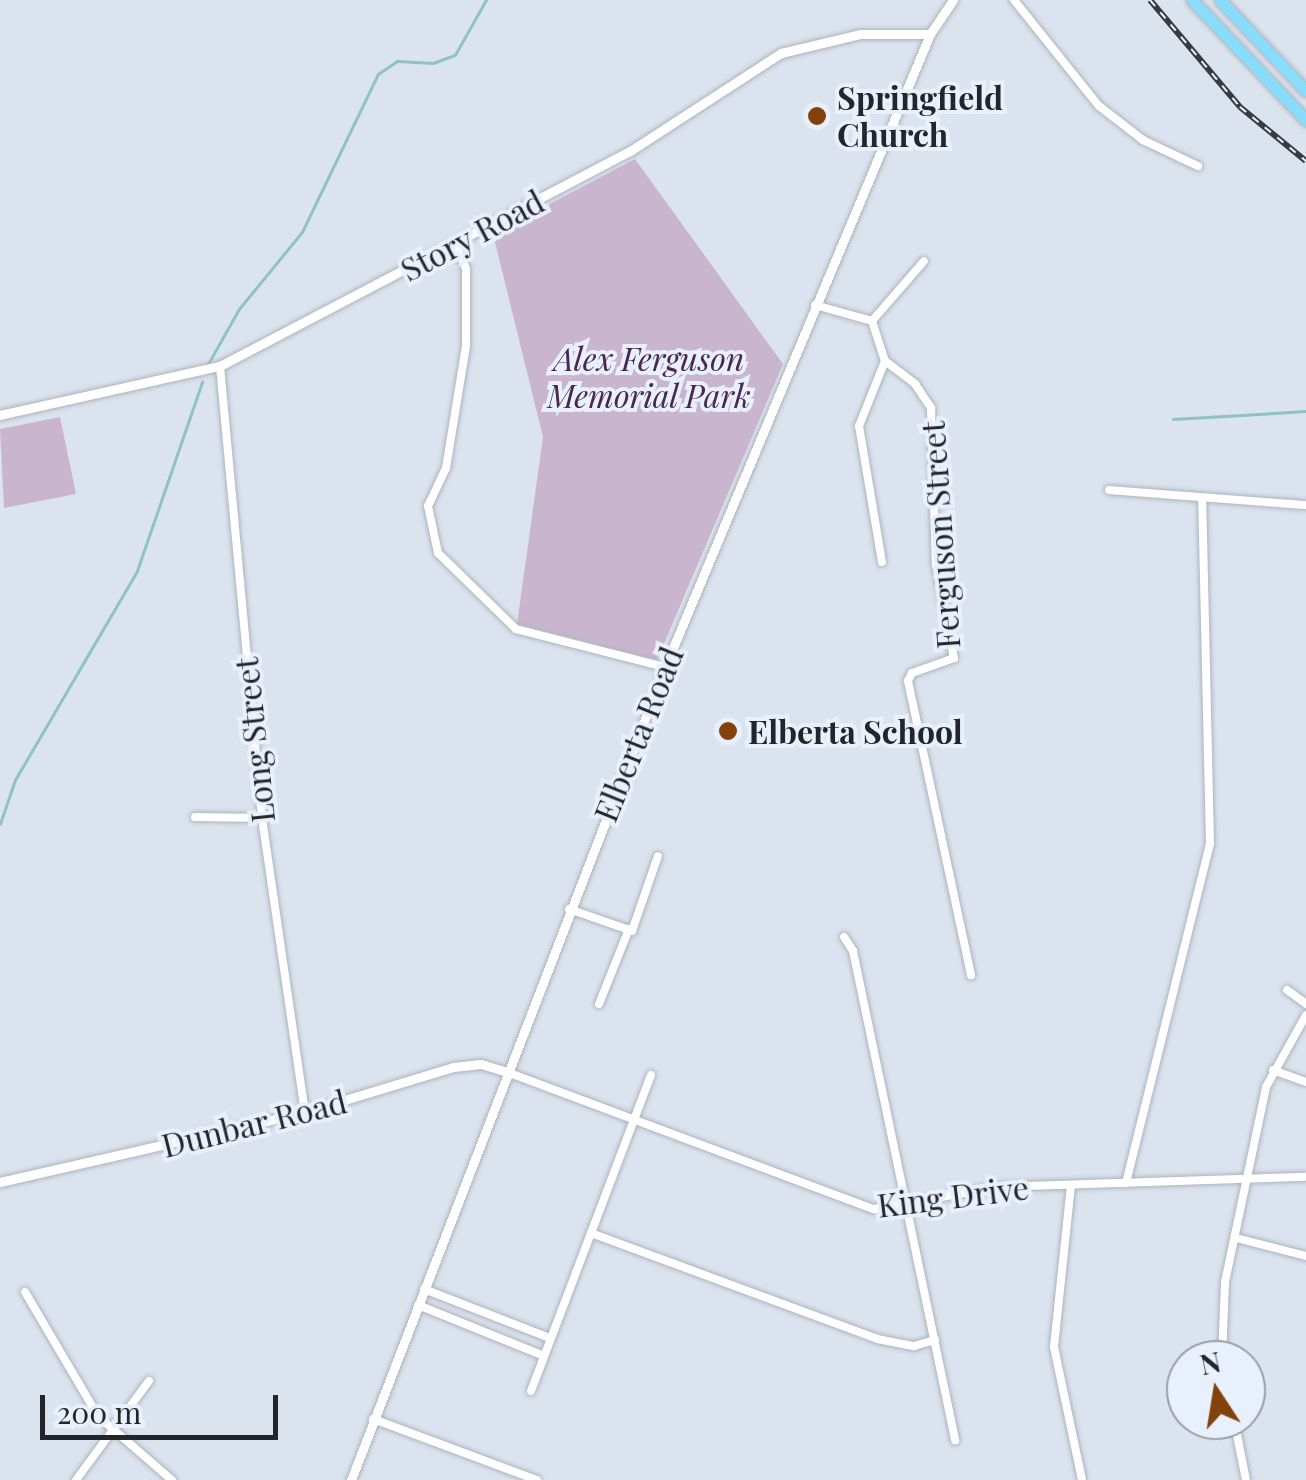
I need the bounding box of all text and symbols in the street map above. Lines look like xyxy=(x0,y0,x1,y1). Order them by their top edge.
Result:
place label: Springfield Church xyxy=(837,79,1003,154)
marker: Springfield Church xyxy=(806,105,828,127)
street label: Story Road xyxy=(394,181,550,289)
park label: Alex Ferguson Memorial Park xyxy=(547,340,751,415)
street label: Ferguson Street xyxy=(913,420,967,650)
street label: Elberta Road xyxy=(586,641,690,827)
street label: Long Street xyxy=(226,655,282,825)
place label: Elberta School xyxy=(748,712,963,750)
marker: Elberta School xyxy=(717,720,739,742)
street label: Dunbar Road xyxy=(157,1081,351,1165)
street label: King Drive xyxy=(875,1168,1031,1224)
north arrow xyxy=(1166,1340,1266,1440)
text: N xyxy=(1196,1342,1224,1382)
scale bar xyxy=(45,1375,282,1437)
text: 200 m xyxy=(57,1392,141,1432)

